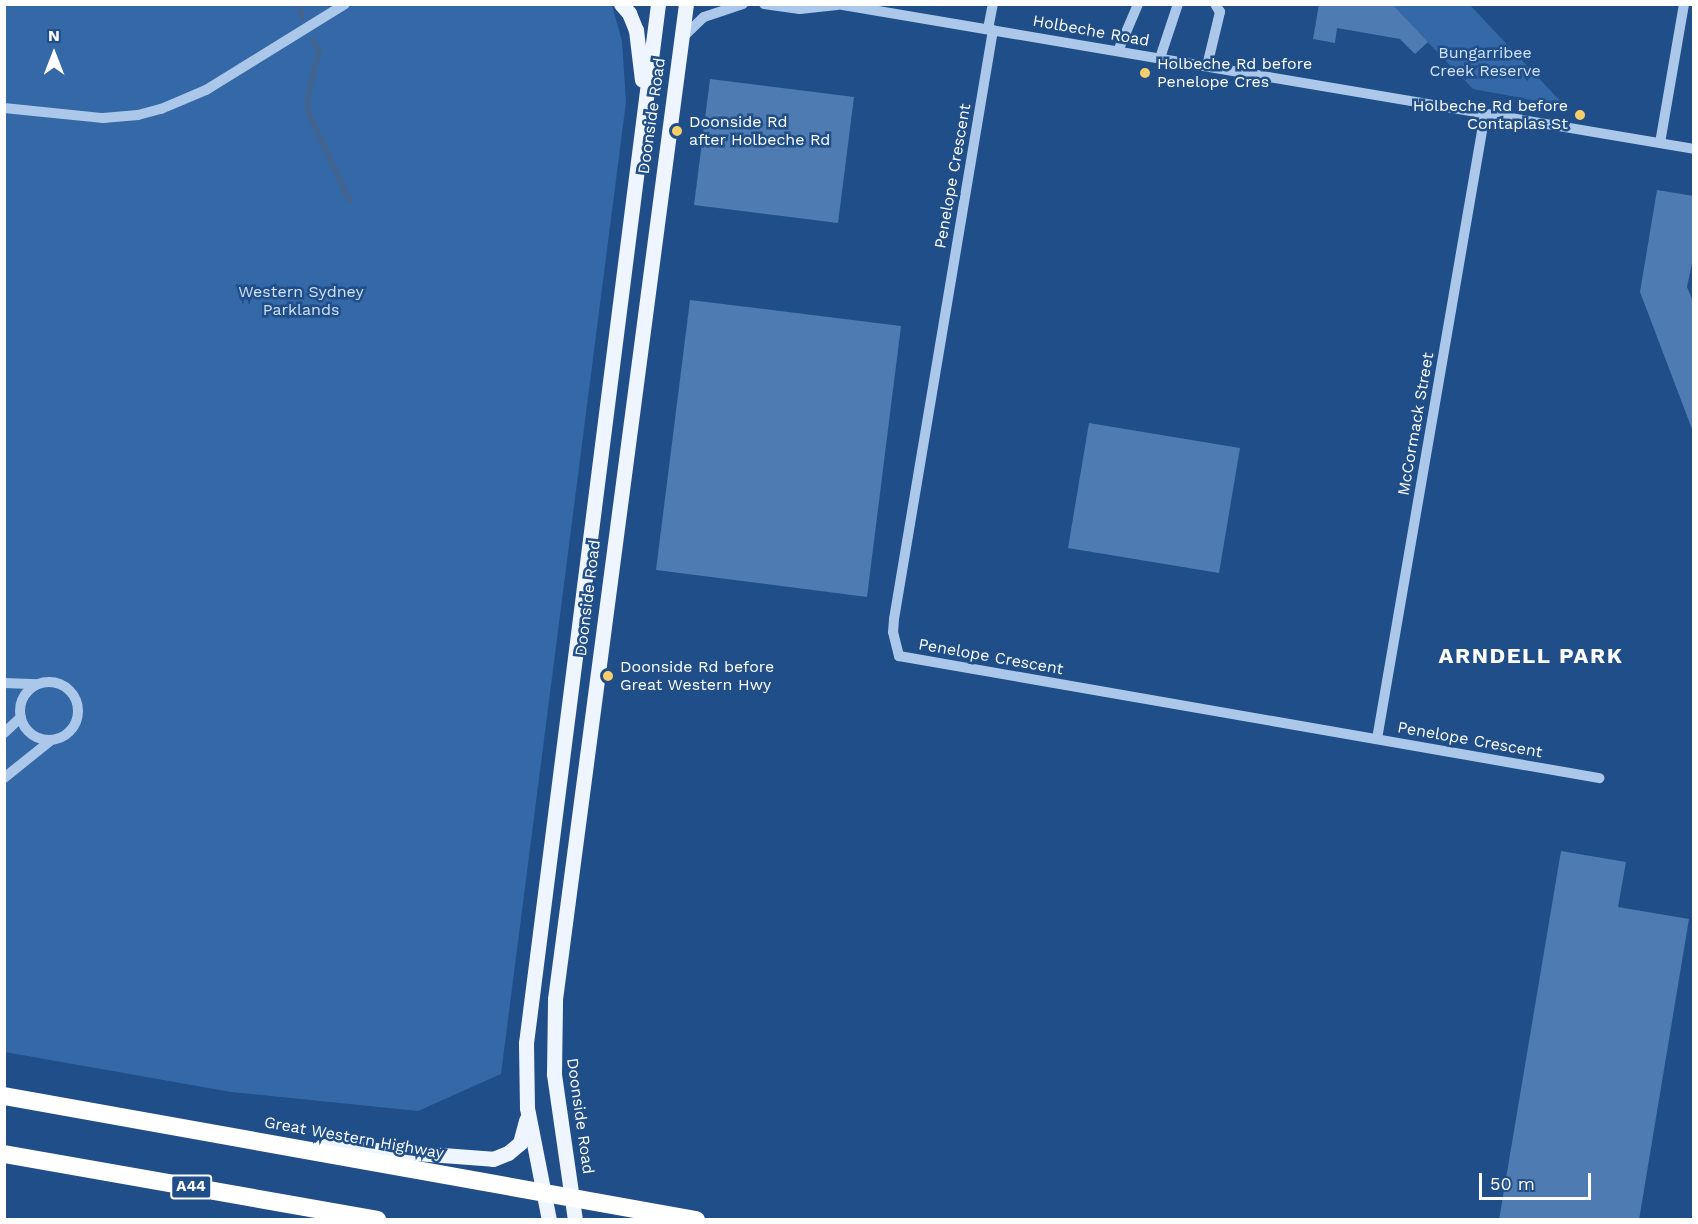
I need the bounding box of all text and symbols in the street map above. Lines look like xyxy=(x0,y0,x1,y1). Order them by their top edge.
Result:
street label: Holbeche Road xyxy=(1031,11,1151,51)
north arrow xyxy=(24,24,84,84)
text: N xyxy=(48,26,60,45)
park label: Bungarribee Creek Reserve xyxy=(1429,43,1541,81)
place label: Holbeche Rd before Penelope Cres xyxy=(1157,54,1312,92)
street label: Doonside Road xyxy=(634,57,670,175)
marker: Holbeche Rd before Penelope Cres xyxy=(1138,66,1152,80)
place label: Holbeche Rd before Contaplas St xyxy=(1413,96,1568,134)
street label: Penelope Crescent xyxy=(931,102,975,250)
marker: Holbeche Rd before Contaplas St xyxy=(1573,108,1587,122)
place label: Doonside Rd after Holbeche Rd xyxy=(689,112,831,150)
marker: Doonside Rd after Holbeche Rd xyxy=(670,124,684,138)
park label: Western Sydney Parklands xyxy=(238,282,364,320)
street label: McCormack Street xyxy=(1394,351,1438,497)
street label: Doonside Road xyxy=(571,539,605,657)
street label: Penelope Crescent xyxy=(917,635,1065,679)
district label: ARNDELL PARK xyxy=(1438,643,1624,669)
place label: Doonside Rd before Great Western Hwy xyxy=(620,657,774,695)
marker: Doonside Rd before Great Western Hwy xyxy=(601,669,615,683)
street label: Penelope Crescent xyxy=(1396,718,1544,762)
street label: Doonside Road xyxy=(562,1057,598,1175)
street label: Great Western Highway xyxy=(262,1113,446,1163)
scale bar xyxy=(1482,1161,1594,1199)
text: 50 m xyxy=(1490,1173,1535,1194)
road number: A44 xyxy=(170,1175,212,1199)

